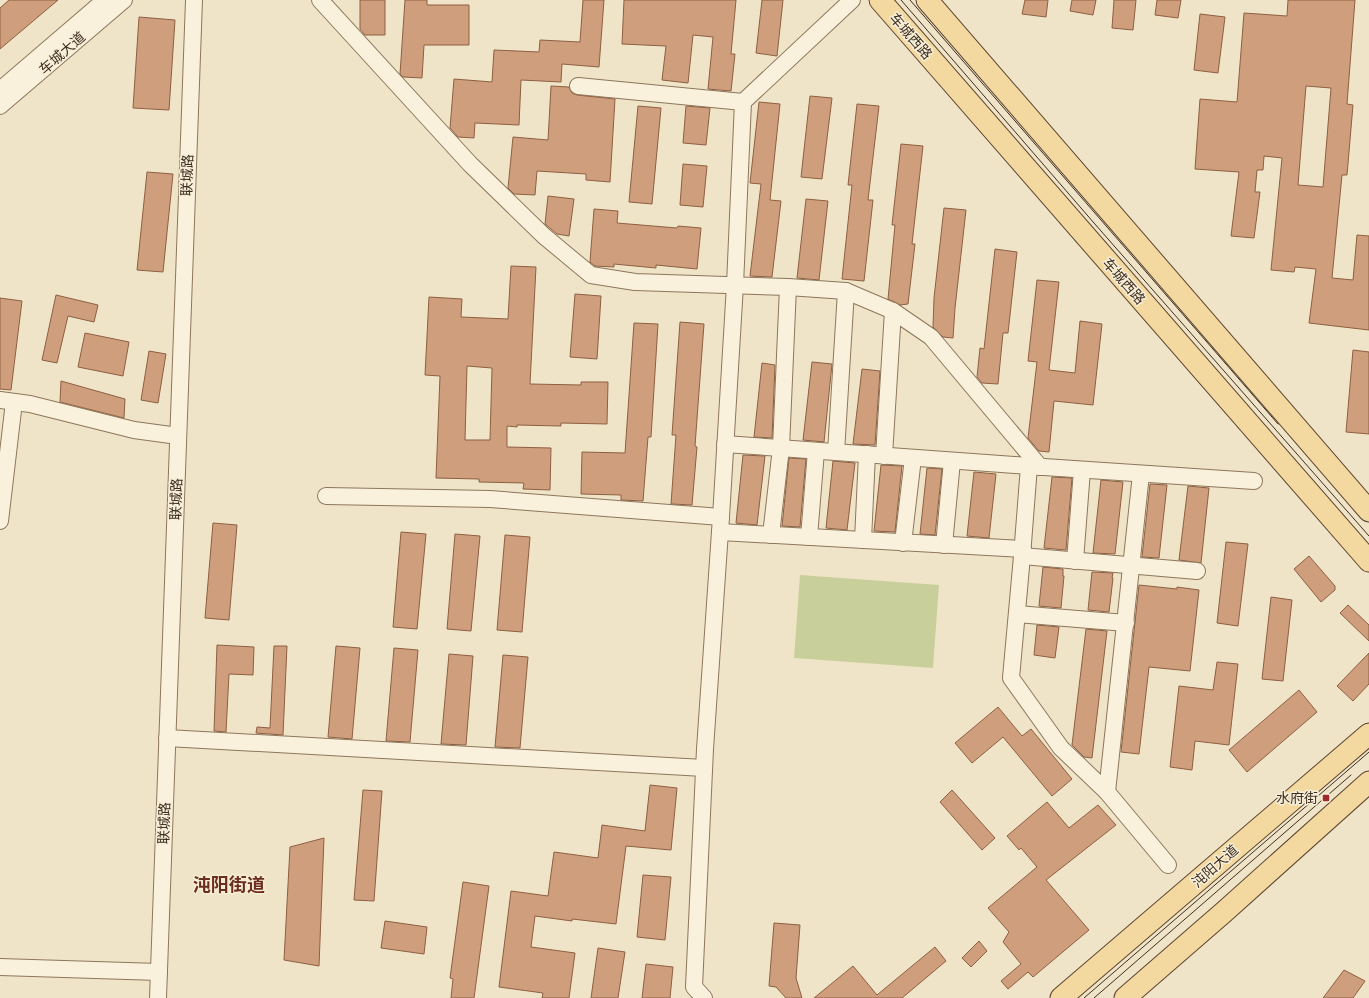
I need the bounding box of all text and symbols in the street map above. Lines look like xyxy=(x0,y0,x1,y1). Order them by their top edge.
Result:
street label: 车城西路 xyxy=(884,8,937,64)
street label: 车城大道 xyxy=(34,27,90,80)
street label: 联城路 xyxy=(176,154,199,196)
street label: 车城西路 xyxy=(1097,253,1150,309)
street label: 联城路 xyxy=(165,478,188,520)
place label: 水府街 xyxy=(1276,788,1318,809)
marker: 水府街 xyxy=(1321,793,1331,803)
street label: 联城路 xyxy=(153,802,176,844)
street label: 沌阳大道 xyxy=(1187,840,1243,893)
district label: 沌阳街道 xyxy=(193,872,265,899)

